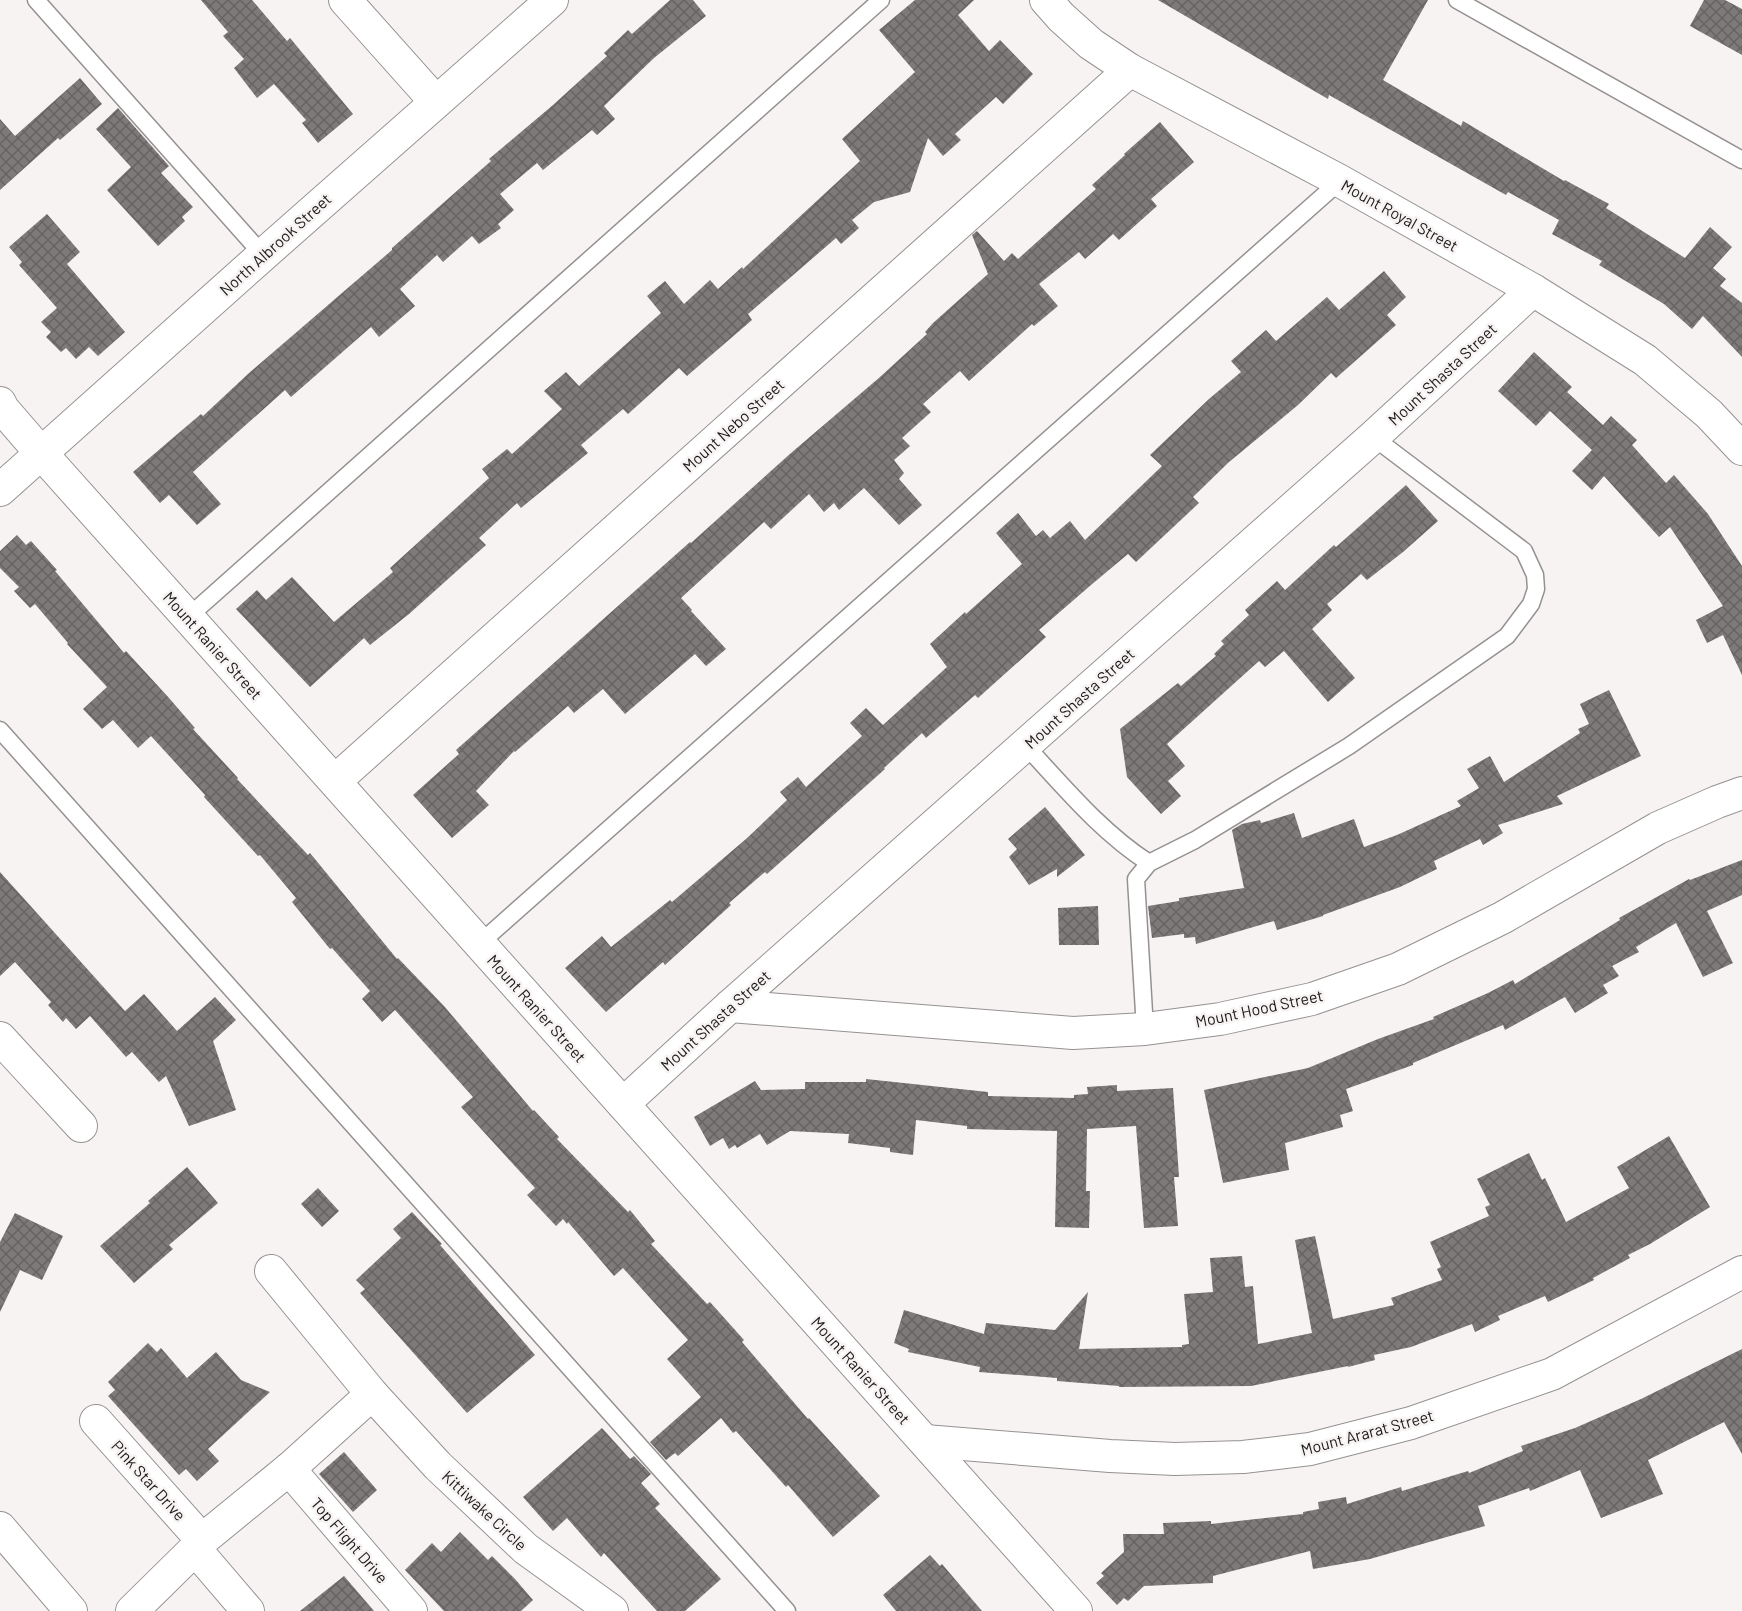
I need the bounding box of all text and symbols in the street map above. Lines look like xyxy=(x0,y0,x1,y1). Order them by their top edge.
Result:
street label: Mount Royal Street xyxy=(1338,175,1462,255)
street label: North Albrook Street xyxy=(215,189,335,299)
street label: Mount Shasta Street xyxy=(1384,319,1500,429)
street label: Mount Nebo Street xyxy=(678,374,788,476)
street label: Mount Ranier Street xyxy=(160,587,266,703)
street label: Mount Shasta Street xyxy=(1020,644,1138,752)
street label: Mount Ranier Street xyxy=(484,950,590,1066)
street label: Mount Shasta Street xyxy=(656,966,774,1074)
street label: Mount Hood Street xyxy=(1193,985,1325,1031)
street label: Mount Ranier Street xyxy=(808,1312,914,1428)
street label: Mount Ararat Street xyxy=(1299,1405,1435,1459)
street label: Pink Star Drive xyxy=(108,1436,190,1524)
street label: Kittiwake Circle xyxy=(439,1466,531,1554)
street label: Top Flight Drive xyxy=(308,1493,392,1587)

